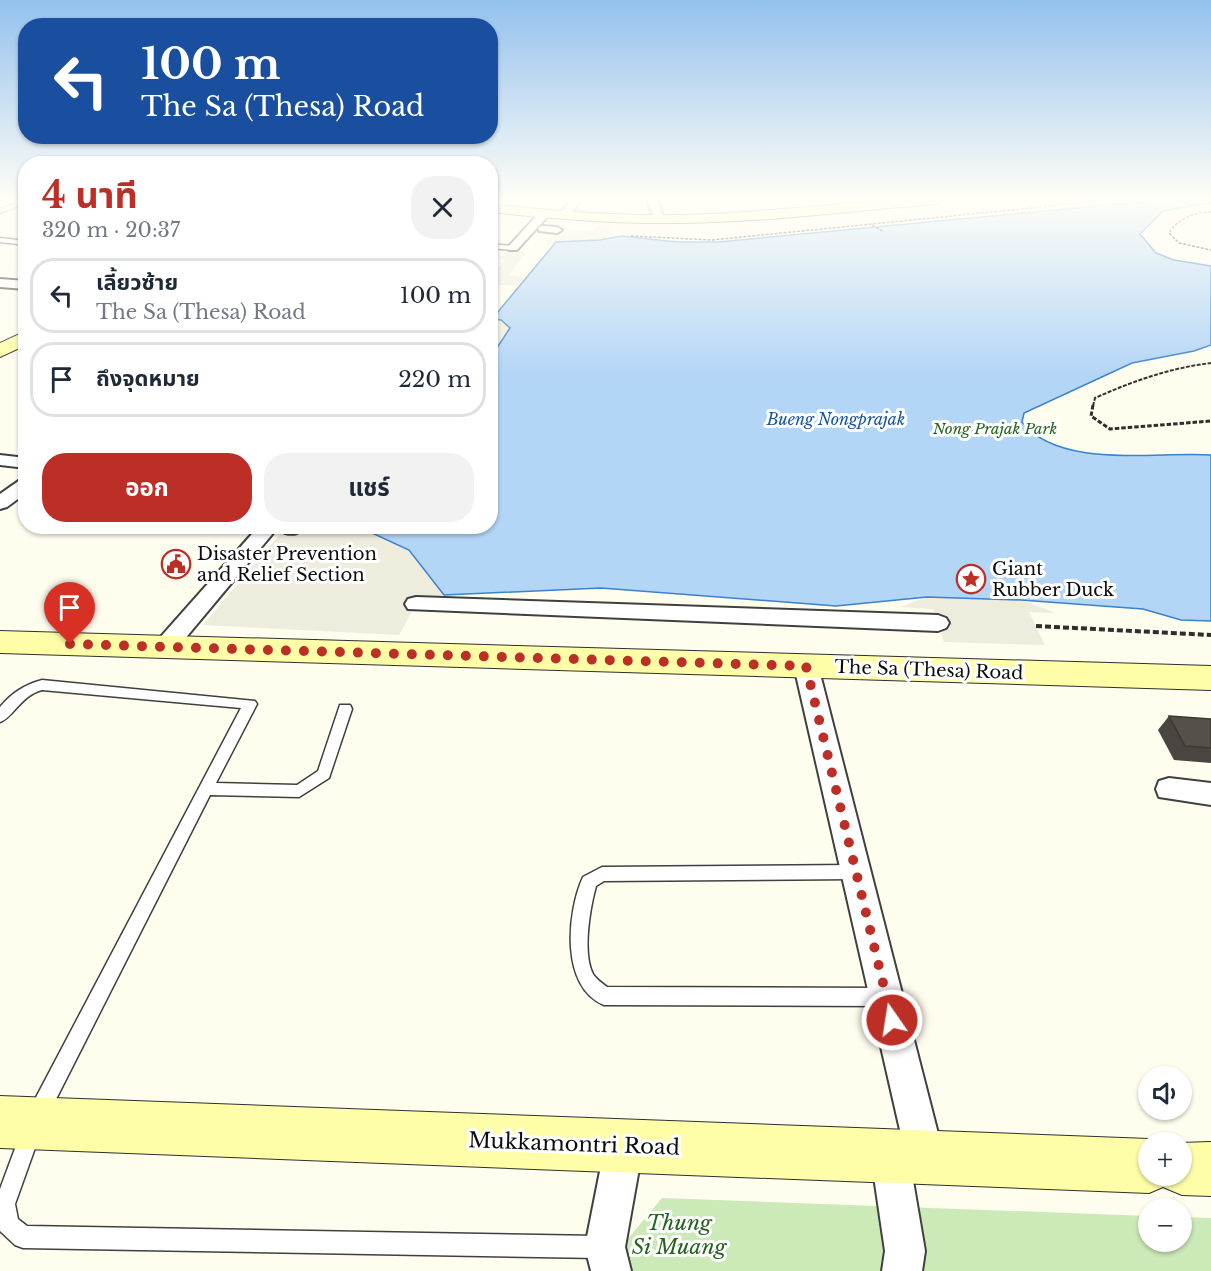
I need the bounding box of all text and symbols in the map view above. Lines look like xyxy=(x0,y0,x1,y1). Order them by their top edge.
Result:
text: 100 m xyxy=(141,38,280,90)
icon: left xyxy=(42,42,120,120)
text: The Sa (Thesa) Road xyxy=(141,90,424,123)
text: 4 นาที xyxy=(42,173,138,218)
button: close xyxy=(411,176,474,239)
text: 320 m · 20:37 xyxy=(42,218,180,242)
text: เลี้ยวซ้าย xyxy=(96,269,178,296)
icon: left xyxy=(45,279,78,312)
text: 100 m xyxy=(400,282,471,309)
text: The Sa (Thesa) Road xyxy=(96,300,306,324)
icon: arrive xyxy=(45,363,78,396)
text: ถึงจุดหมาย xyxy=(96,365,200,392)
text: 220 m xyxy=(398,366,471,393)
water label: Bueng Nongprajak xyxy=(766,409,905,429)
park label: Nong Prajak Park xyxy=(932,419,1057,438)
button: ออก xyxy=(42,453,252,522)
button: แชร์ xyxy=(264,453,474,522)
place label: Disaster Prevention and Relief Section xyxy=(197,543,377,586)
public building icon: Disaster Prevention and Relief Section xyxy=(160,548,192,580)
place label: Giant Rubber Duck xyxy=(992,558,1114,601)
place icon: Giant Rubber Duck xyxy=(955,563,987,595)
pin xyxy=(44,582,95,644)
icon: arrive xyxy=(53,591,86,624)
street label: The Sa (Thesa) Road xyxy=(834,656,1024,684)
position arrow xyxy=(860,988,924,1052)
map controls xyxy=(1138,1066,1192,1252)
button: sound xyxy=(1138,1066,1192,1120)
street label: Mukkamontri Road xyxy=(468,1127,680,1161)
button: + xyxy=(1138,1132,1192,1186)
button: − xyxy=(1138,1198,1192,1252)
park label: Thung Si Muang xyxy=(632,1210,728,1260)

